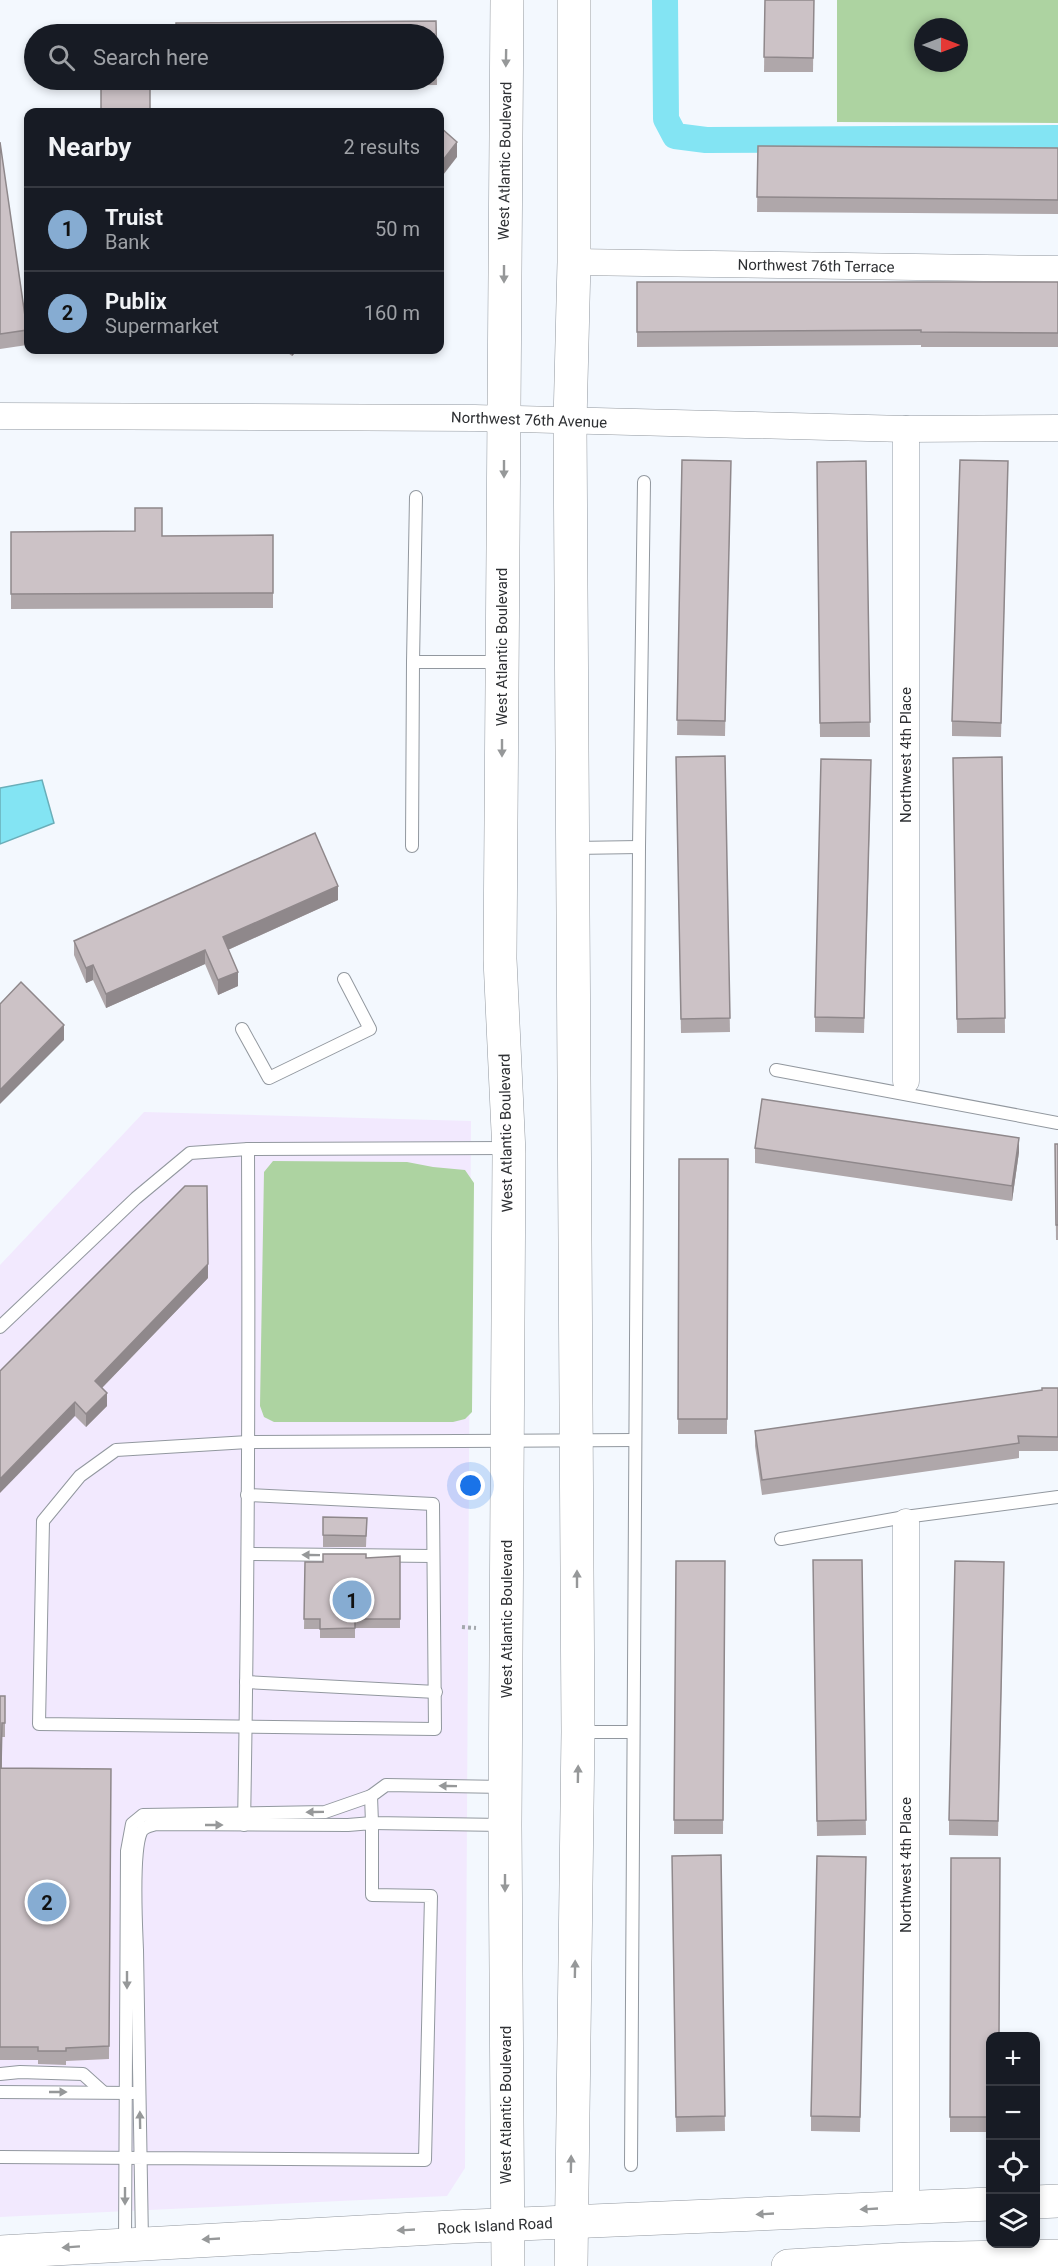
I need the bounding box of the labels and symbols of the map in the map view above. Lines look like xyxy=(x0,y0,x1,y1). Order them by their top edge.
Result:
north arrow xyxy=(914,18,968,72)
one-way arrow xyxy=(501,49,511,68)
street label: West Atlantic Boulevard xyxy=(495,82,515,240)
street label: Northwest 76th Terrace xyxy=(737,256,895,276)
one-way arrow xyxy=(499,265,509,284)
street label: Northwest 76th Avenue xyxy=(451,408,607,432)
one-way arrow xyxy=(499,460,508,479)
street label: West Atlantic Boulevard xyxy=(493,568,511,726)
street label: Northwest 4th Place xyxy=(897,687,915,823)
one-way arrow xyxy=(497,739,507,758)
street label: West Atlantic Boulevard xyxy=(496,1054,516,1212)
your location xyxy=(456,1471,485,1500)
street label: West Atlantic Boulevard xyxy=(498,1540,516,1698)
one-way arrow xyxy=(301,1550,320,1559)
one-way arrow xyxy=(572,1569,582,1588)
pin: 1 xyxy=(332,1578,372,1622)
one-way arrow xyxy=(573,1764,583,1783)
one-way arrow xyxy=(438,1781,457,1791)
street label: Northwest 4th Place xyxy=(897,1797,915,1933)
one-way arrow xyxy=(305,1807,324,1817)
one-way arrow xyxy=(205,1820,224,1830)
one-way arrow xyxy=(501,1874,510,1893)
pin: 2 xyxy=(28,1880,66,1924)
one-way arrow xyxy=(570,1959,579,1978)
one-way arrow xyxy=(122,1970,131,1989)
street label: West Atlantic Boulevard xyxy=(497,2026,515,2184)
one-way arrow xyxy=(49,2087,68,2097)
one-way arrow xyxy=(135,2110,145,2129)
one-way arrow xyxy=(567,2154,576,2173)
one-way arrow xyxy=(120,2186,130,2205)
one-way arrow xyxy=(860,2205,879,2214)
one-way arrow xyxy=(755,2209,774,2218)
street label: Rock Island Road xyxy=(437,2214,553,2238)
one-way arrow xyxy=(397,2225,416,2234)
one-way arrow xyxy=(202,2235,221,2244)
one-way arrow xyxy=(62,2243,81,2252)

